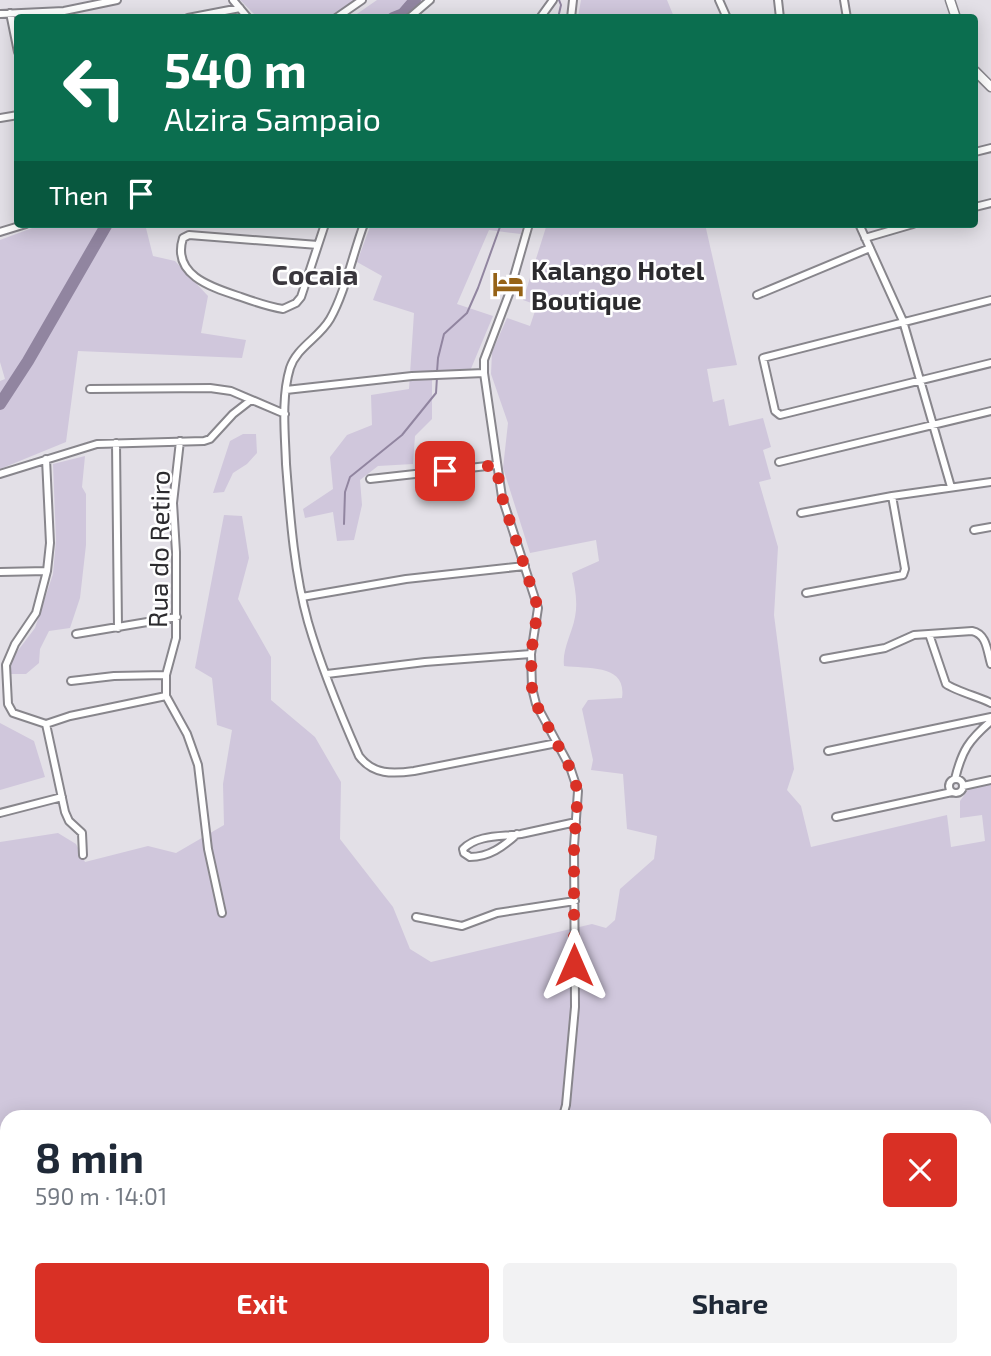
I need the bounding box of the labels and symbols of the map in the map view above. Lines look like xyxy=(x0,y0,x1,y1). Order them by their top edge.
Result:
place label: Kalango Hotel Boutique xyxy=(531,254,705,315)
district label: Cocaia xyxy=(272,257,358,291)
hotel icon: Kalango Hotel Boutique xyxy=(491,267,525,301)
pin xyxy=(415,441,475,501)
street label: Rua do Retiro xyxy=(141,470,175,628)
position arrow xyxy=(537,928,611,1002)

